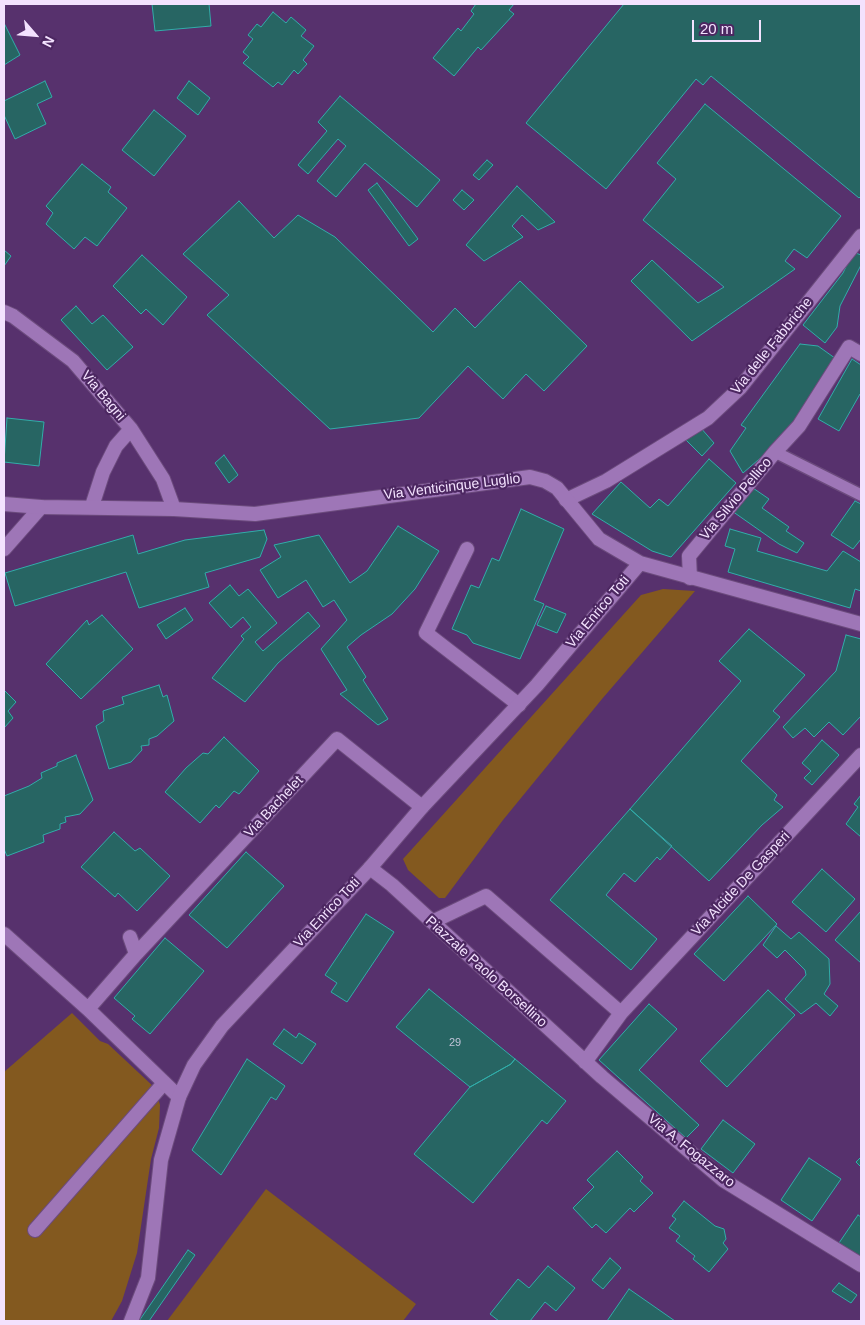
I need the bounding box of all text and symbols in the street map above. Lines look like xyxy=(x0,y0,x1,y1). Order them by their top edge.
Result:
north arrow xyxy=(10,10,60,60)
scale bar xyxy=(695,10,764,42)
text: 20 m xyxy=(700,20,733,37)
text: N xyxy=(39,34,58,50)
street label: Via delle Fabbriche xyxy=(728,294,816,398)
street label: Via Bagni xyxy=(77,368,129,424)
street label: Via Silvio Pellico xyxy=(697,454,775,544)
street label: Via Venticinque Luglio xyxy=(383,470,521,504)
street label: Via Enrico Toti xyxy=(563,572,633,652)
street label: Via Bachelet xyxy=(241,773,307,841)
street label: Via Alcide De Gasperi xyxy=(688,828,794,940)
street label: Via Enrico Toti xyxy=(290,875,364,951)
street label: Piazzale Paolo Borsellino xyxy=(422,913,550,1031)
house number: 29 xyxy=(449,1036,461,1050)
street label: Via A. Fogazzaro xyxy=(644,1111,738,1191)

